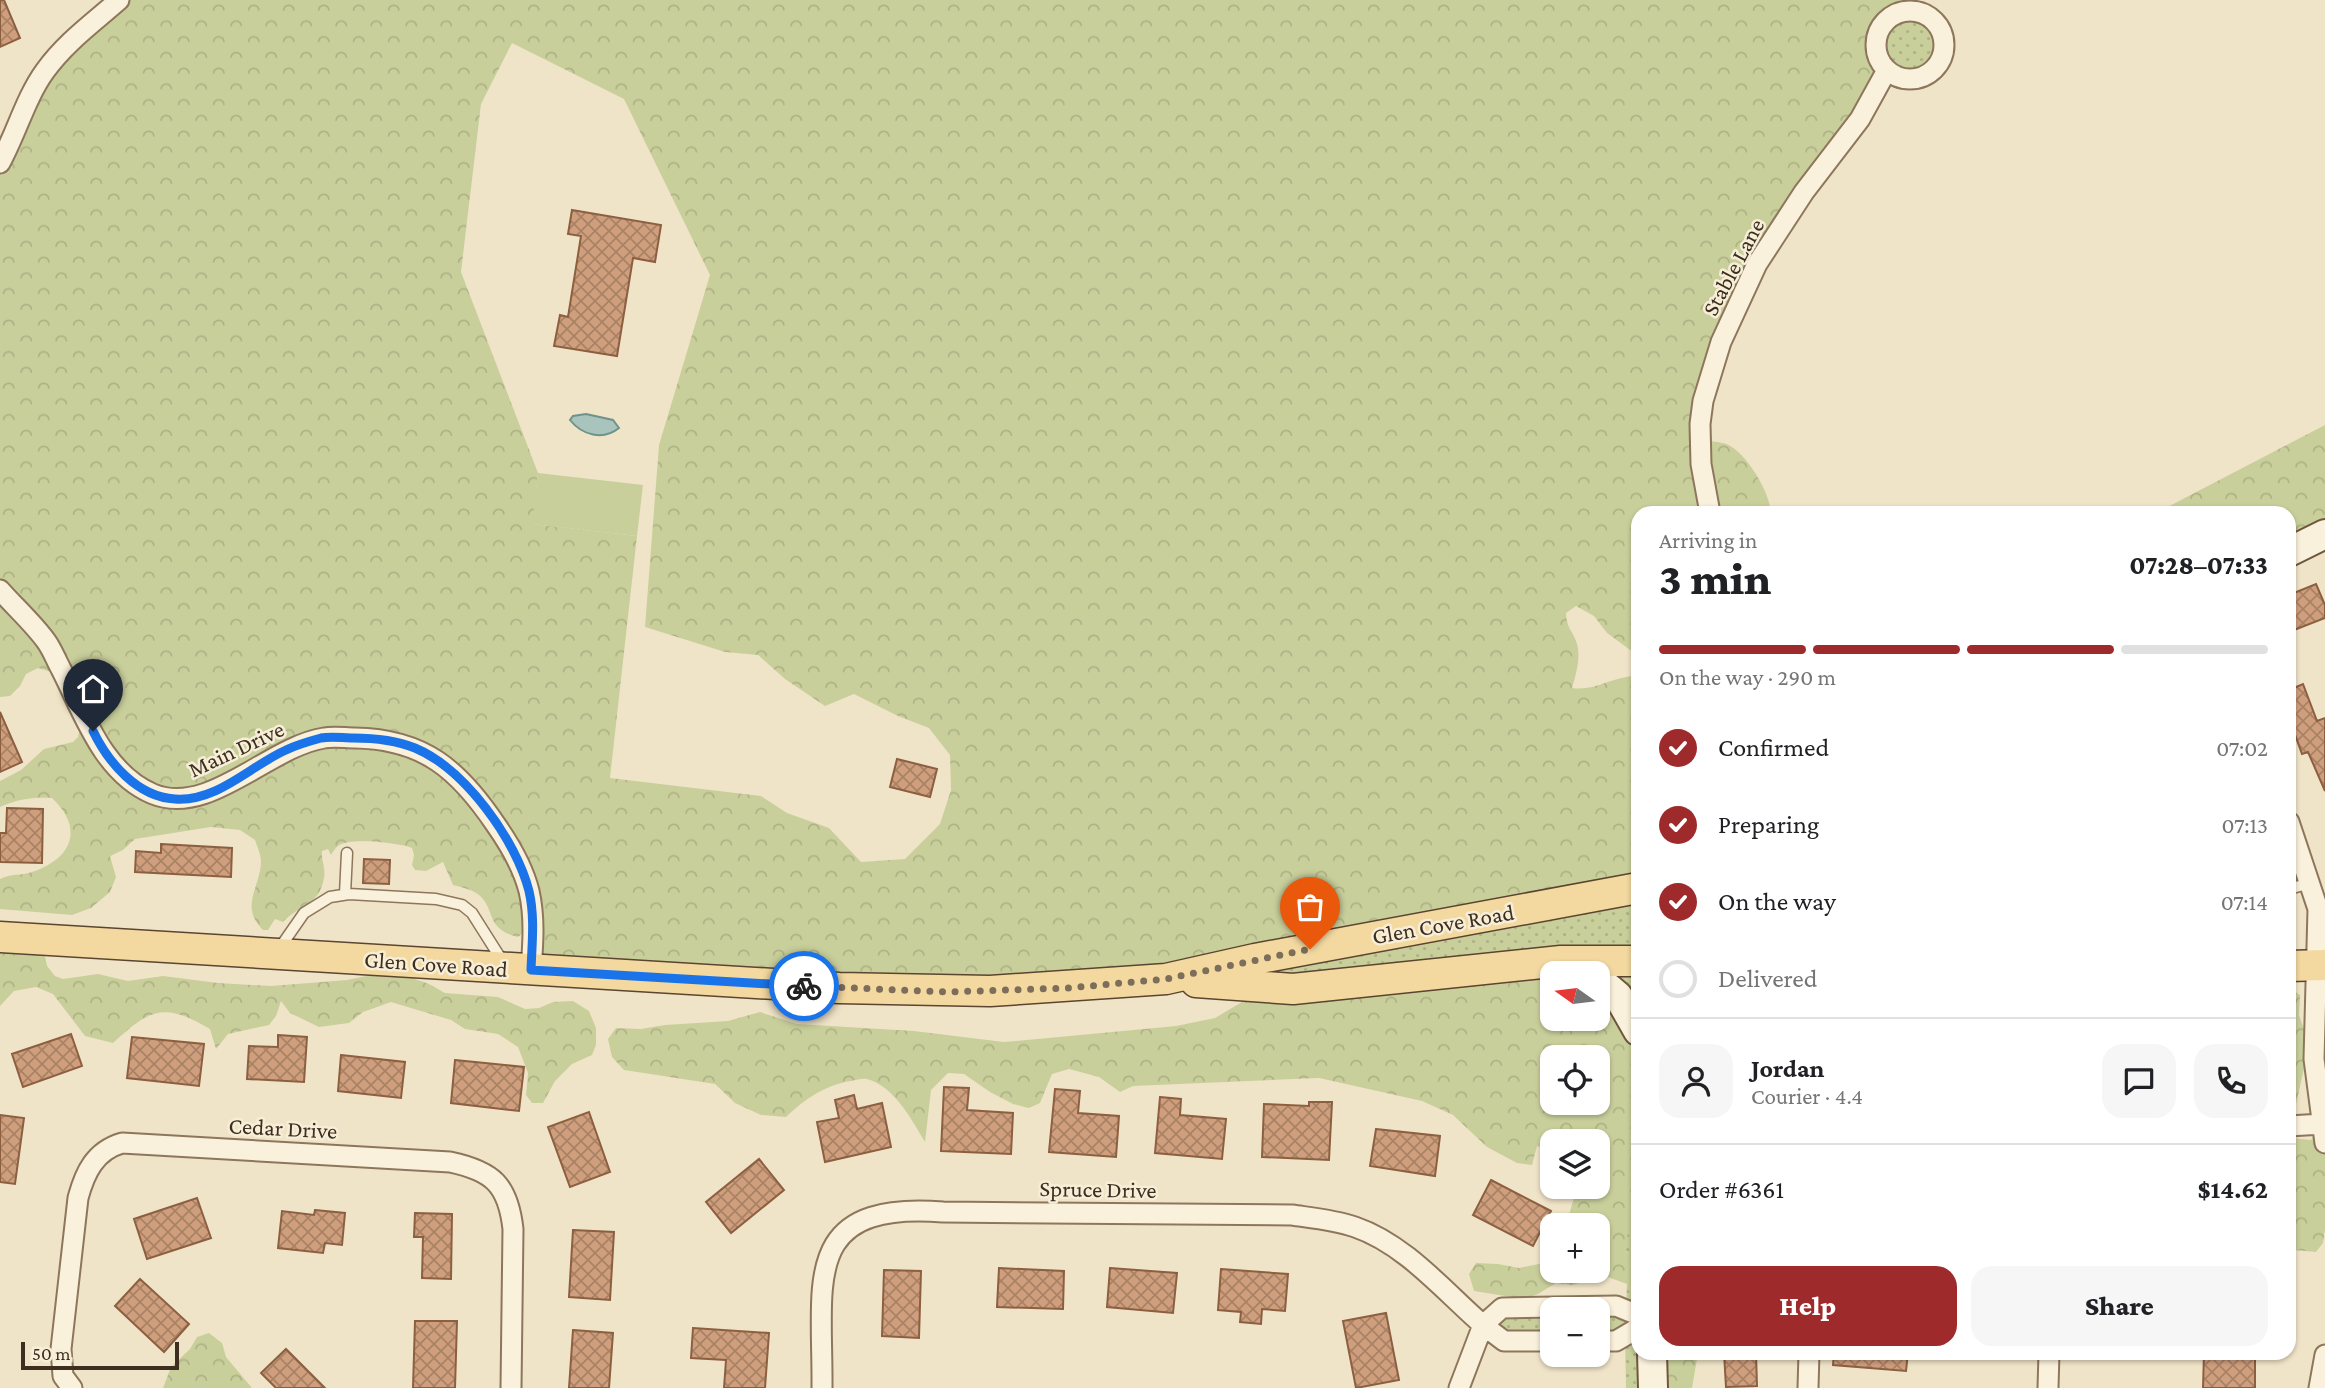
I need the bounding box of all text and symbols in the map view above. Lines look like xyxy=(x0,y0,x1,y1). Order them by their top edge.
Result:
street label: Stable Lane xyxy=(1697,214,1769,320)
text: Arriving in xyxy=(1659,527,1757,553)
text: 07:28–07:33 xyxy=(2129,551,2268,580)
text: 3 min xyxy=(1659,553,1771,604)
pin xyxy=(63,659,123,731)
text: On the way · 290 m xyxy=(1659,664,1836,690)
icon: home xyxy=(74,670,112,708)
street label: Main Drive xyxy=(184,716,288,782)
icon: check xyxy=(1659,729,1697,767)
text: Confirmed xyxy=(1718,733,1829,762)
text: 07:02 xyxy=(2216,735,2268,761)
icon: check xyxy=(1659,806,1697,844)
text: Preparing xyxy=(1718,810,1819,839)
text: 07:13 xyxy=(2221,812,2268,838)
pin xyxy=(1280,877,1340,949)
icon: check xyxy=(1659,883,1697,921)
text: On the way xyxy=(1718,887,1836,916)
icon: bag xyxy=(1291,888,1329,926)
text: 07:14 xyxy=(2221,889,2268,915)
street label: Glen Cove Road xyxy=(1370,899,1516,949)
street label: Glen Cove Road xyxy=(363,946,509,982)
courier xyxy=(769,951,839,1021)
north arrow xyxy=(1540,961,1610,1031)
map controls xyxy=(1540,961,1610,1367)
text: Delivered xyxy=(1718,964,1817,993)
icon: bike xyxy=(785,967,823,1005)
button: person xyxy=(1659,1044,1733,1118)
button: chat xyxy=(2102,1044,2176,1118)
button: phone xyxy=(2194,1044,2268,1118)
button: locate xyxy=(1540,1045,1610,1115)
text: Jordan xyxy=(1751,1054,1825,1083)
text: Courier · 4.4 xyxy=(1751,1083,1863,1109)
street label: Cedar Drive xyxy=(228,1112,338,1144)
button: layers xyxy=(1540,1129,1610,1199)
street label: Spruce Drive xyxy=(1039,1175,1157,1203)
text: Order #6361 xyxy=(1659,1175,1784,1204)
text: $14.62 xyxy=(2197,1175,2268,1204)
button: + xyxy=(1540,1213,1610,1283)
button: Help xyxy=(1659,1266,1957,1346)
button: Share xyxy=(1971,1266,2268,1346)
button: − xyxy=(1540,1297,1610,1367)
scale bar xyxy=(21,1339,178,1371)
text: 50 m xyxy=(32,1343,71,1364)

